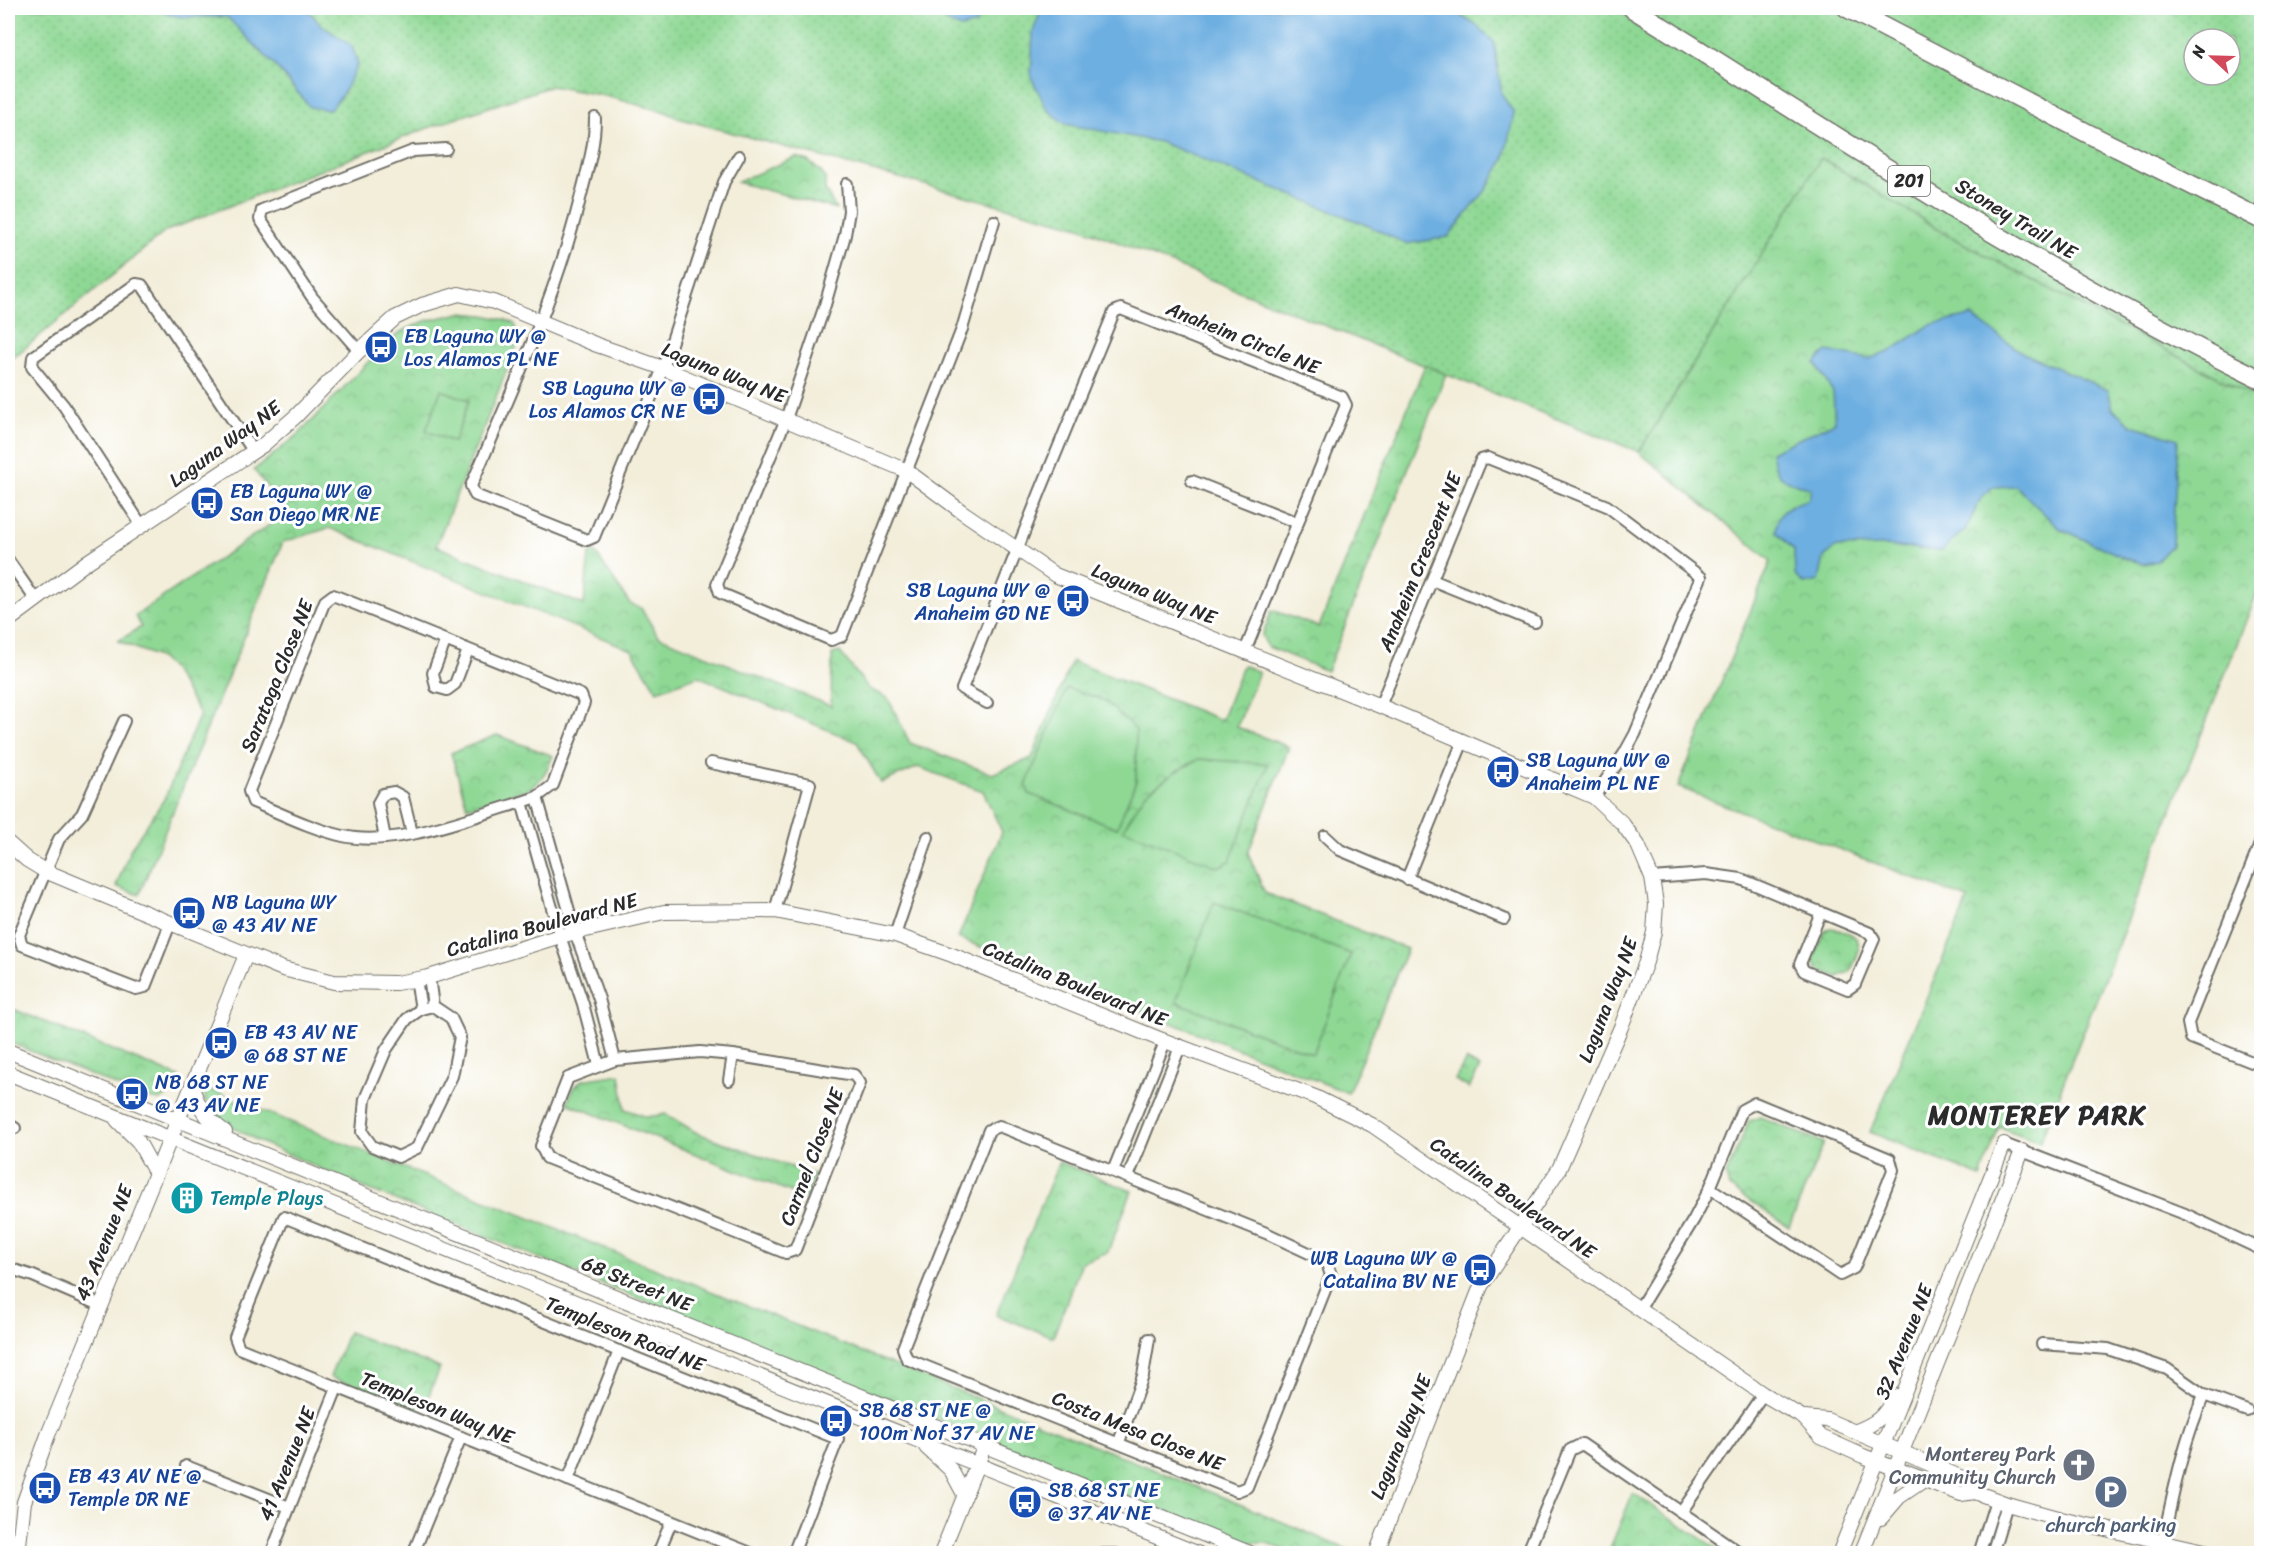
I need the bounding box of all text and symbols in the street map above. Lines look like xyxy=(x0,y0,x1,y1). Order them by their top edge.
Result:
north arrow xyxy=(2182,27,2242,87)
text: N xyxy=(2183,40,2214,63)
road number: 201 xyxy=(1888,166,1930,196)
street label: Stoney Trail NE xyxy=(1948,169,2085,270)
street label: Anaheim Circle NE xyxy=(1160,291,1327,385)
place label: EB Laguna WY @ Los Alamos PL NE xyxy=(404,319,560,377)
bus stop icon: EB Laguna WY @ Los Alamos PL NE xyxy=(363,329,399,365)
street label: Laguna Way NE xyxy=(656,332,794,415)
place label: SB Laguna WY @ Los Alamos CR NE xyxy=(529,371,688,429)
bus stop icon: SB Laguna WY @ Los Alamos CR NE xyxy=(691,381,727,417)
street label: Laguna Way NE xyxy=(161,390,290,497)
street label: Anaheim Crescent NE xyxy=(1368,465,1473,658)
place label: EB Laguna WY @ San Diego MR NE xyxy=(230,474,382,532)
bus stop icon: EB Laguna WY @ San Diego MR NE xyxy=(189,485,225,521)
street label: Laguna Way NE xyxy=(1086,553,1224,636)
place label: SB Laguna WY @ Anaheim GD NE xyxy=(906,573,1052,631)
bus stop icon: SB Laguna WY @ Anaheim GD NE xyxy=(1055,583,1091,619)
street label: Saratoga Close NE xyxy=(230,592,324,758)
place label: SB Laguna WY @ Anaheim PL NE xyxy=(1525,743,1670,801)
bus stop icon: SB Laguna WY @ Anaheim PL NE xyxy=(1485,754,1521,790)
street label: Catalina Boulevard NE xyxy=(443,882,643,967)
place label: NB Laguna WY @ 43 AV NE xyxy=(212,885,337,943)
bus stop icon: NB Laguna WY @ 43 AV NE xyxy=(171,895,207,931)
street label: Laguna Way NE xyxy=(1568,930,1649,1068)
street label: Catalina Boulevard NE xyxy=(977,931,1174,1038)
place label: EB 43 AV NE @ 68 ST NE xyxy=(244,1015,359,1073)
bus stop icon: EB 43 AV NE @ 68 ST NE xyxy=(203,1025,239,1061)
place label: NB 68 ST NE @ 43 AV NE xyxy=(155,1065,270,1123)
bus stop icon: NB 68 ST NE @ 43 AV NE xyxy=(114,1076,150,1112)
street label: Carmel Close NE xyxy=(770,1081,855,1231)
district label: MONTEREY PARK xyxy=(1927,1092,2147,1138)
street label: Catalina Boulevard NE xyxy=(1423,1127,1605,1270)
street label: 43 Avenue NE xyxy=(65,1178,144,1306)
building icon: Temple Plays xyxy=(169,1180,205,1216)
place label: Temple Plays xyxy=(210,1181,324,1216)
place label: WB Laguna WY @ Catalina BV NE xyxy=(1310,1241,1459,1299)
street label: 68 Street NE xyxy=(576,1246,700,1323)
bus stop icon: WB Laguna WY @ Catalina BV NE xyxy=(1462,1252,1498,1288)
street label: 32 Avenue NE xyxy=(1865,1277,1944,1405)
street label: Templeson Road NE xyxy=(540,1286,712,1383)
street label: Templeson Way NE xyxy=(355,1361,521,1455)
street label: Laguna Way NE xyxy=(1360,1367,1443,1505)
street label: Costa Mesa Close NE xyxy=(1047,1381,1231,1482)
place label: SB 68 ST NE @ 100m Nof 37 AV NE xyxy=(859,1393,1036,1451)
street label: 41 Avenue NE xyxy=(248,1400,326,1526)
bus stop icon: SB 68 ST NE @ 100m Nof 37 AV NE xyxy=(818,1403,854,1439)
place label: Monterey Park Community Church xyxy=(1889,1437,2056,1495)
church icon: Monterey Park Community Church xyxy=(2061,1447,2097,1483)
place label: EB 43 AV NE @ Temple DR NE xyxy=(68,1459,201,1517)
bus stop icon: EB 43 AV NE @ Temple DR NE xyxy=(27,1470,63,1506)
place label: SB 68 ST NE @ 37 AV NE xyxy=(1048,1473,1161,1531)
parking icon: church parking xyxy=(2093,1474,2129,1510)
bus stop icon: SB 68 ST NE @ 37 AV NE xyxy=(1007,1484,1043,1520)
place label: church parking xyxy=(2046,1508,2176,1543)

